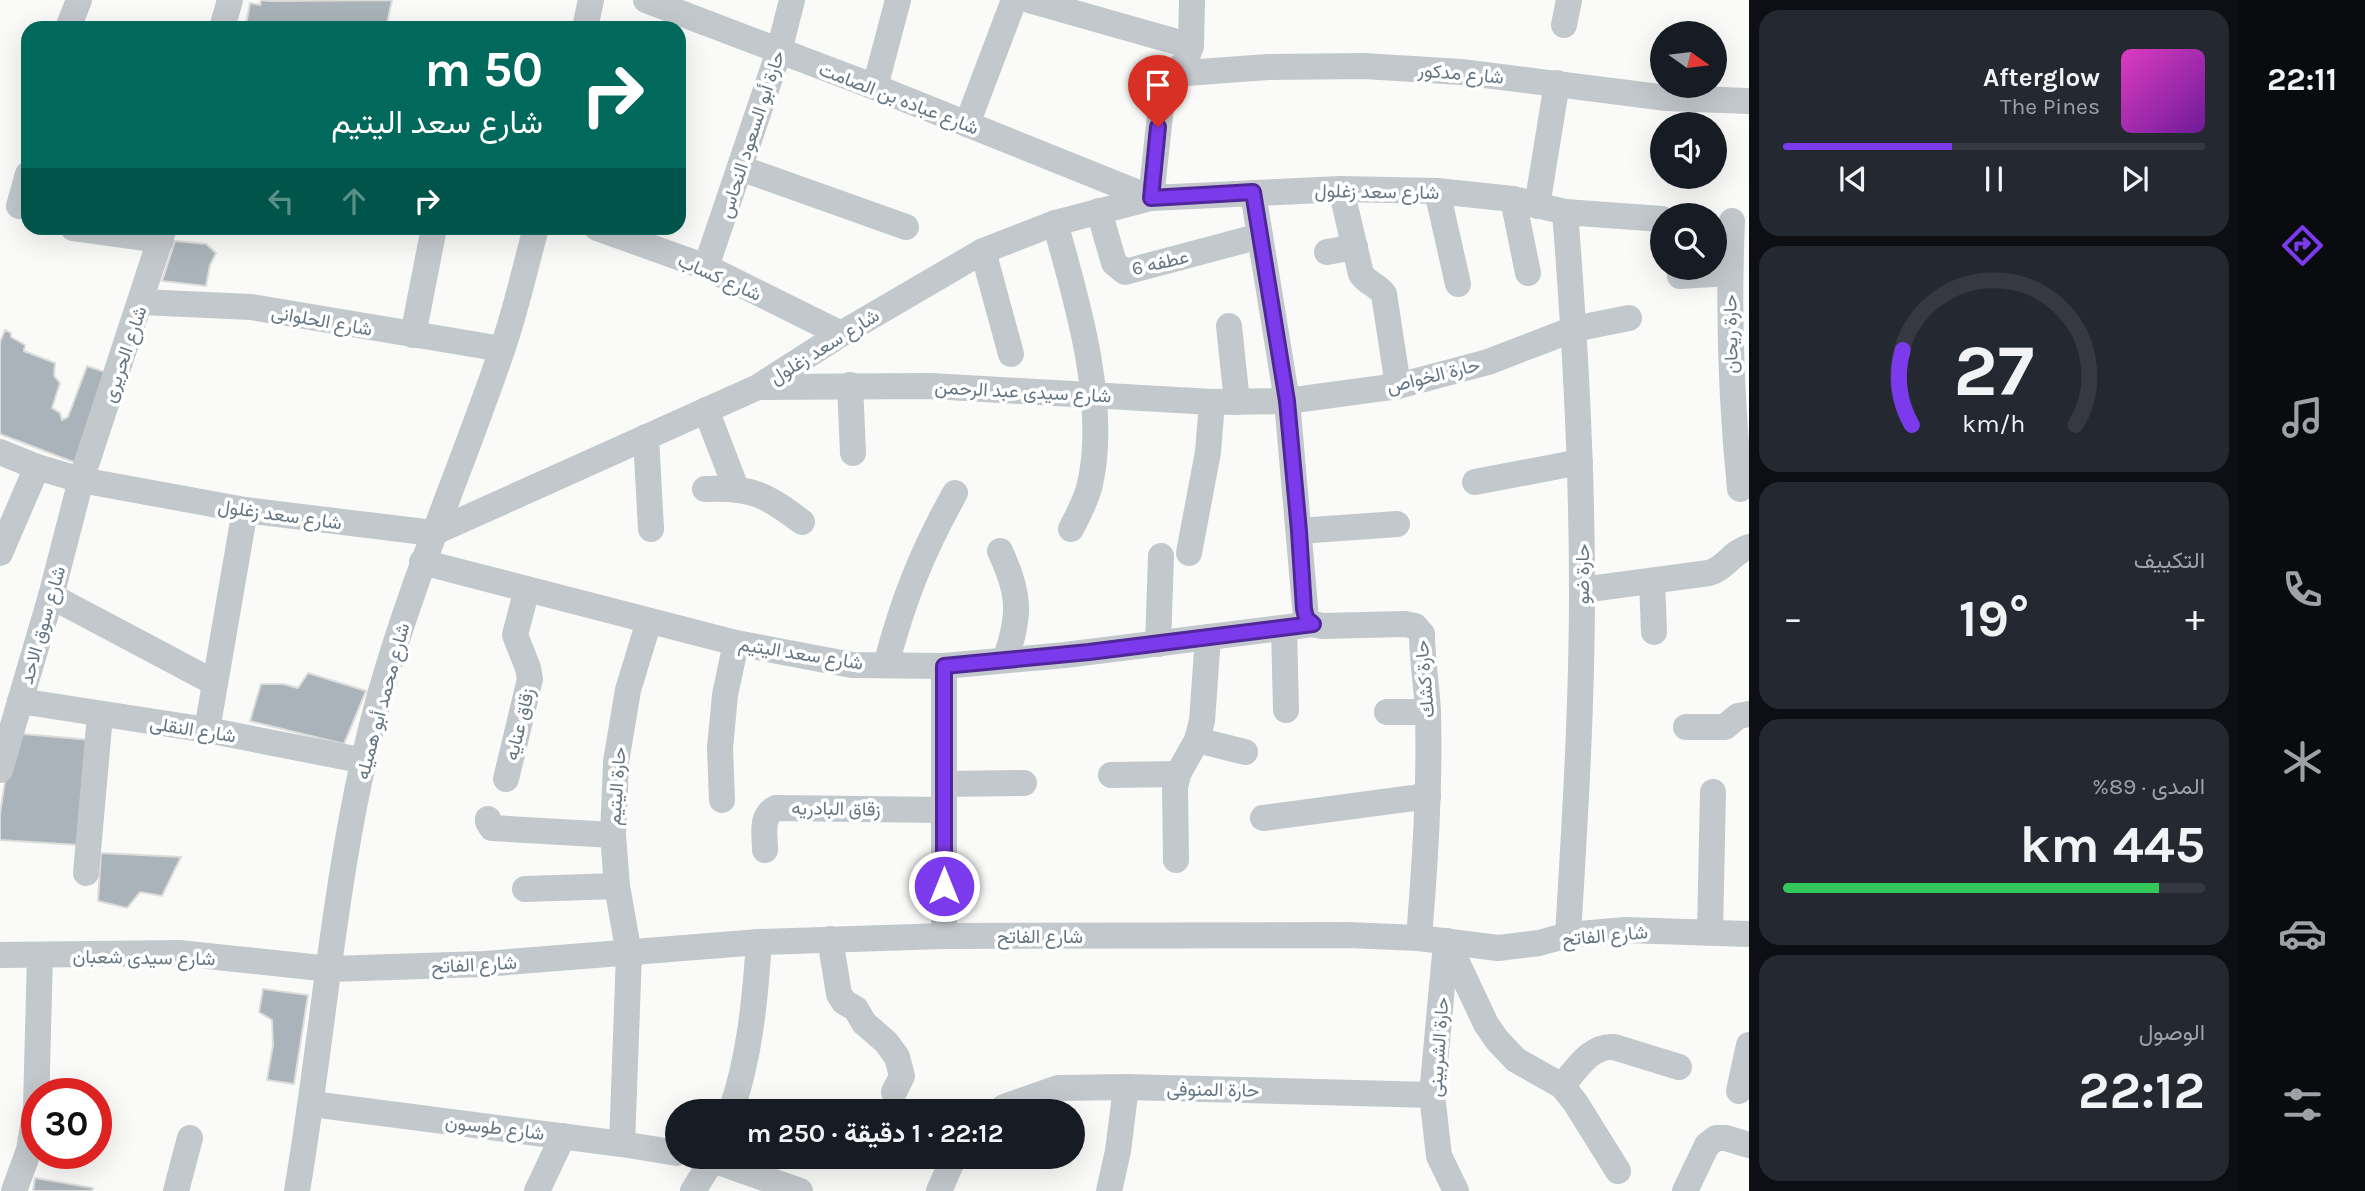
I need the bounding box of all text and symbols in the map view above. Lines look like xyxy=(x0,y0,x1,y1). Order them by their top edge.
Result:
north arrow xyxy=(1650,21,1727,98)
map controls xyxy=(1650,21,1727,280)
text: 50 m xyxy=(425,41,543,98)
street label: حارة أبو السعود النحاس xyxy=(715,48,789,221)
icon: right xyxy=(567,49,658,140)
pin xyxy=(1128,55,1188,127)
street label: شارع عباده بن الصامت xyxy=(815,58,982,141)
street label: شارع مدكور xyxy=(1416,59,1505,90)
text: 22:11 xyxy=(2267,61,2337,98)
text: Afterglow xyxy=(1983,62,2100,93)
icon: arrive xyxy=(1139,66,1177,104)
text: The Pines xyxy=(2000,93,2100,120)
text: شارع سعد اليتيم xyxy=(331,104,543,141)
button: sound xyxy=(1650,112,1727,189)
icon: previous xyxy=(1834,160,1872,198)
icon: pause xyxy=(1975,160,2013,198)
icon: next xyxy=(2116,160,2154,198)
street label: شارع سعد زغلول xyxy=(1314,180,1440,205)
icon: left xyxy=(262,182,300,220)
icon: ahead xyxy=(335,182,373,220)
icon: right xyxy=(408,182,446,220)
button: search xyxy=(1650,203,1727,280)
icon: directions xyxy=(2278,221,2327,270)
street label: عطفه 6 xyxy=(1130,246,1191,280)
street label: شارع كساب xyxy=(674,250,765,307)
street label: حارة ريحان xyxy=(1719,294,1743,374)
street label: شارع الحلوانى xyxy=(269,301,374,342)
street label: شارع الحريرى xyxy=(98,303,153,406)
street label: شارع سعد زغلول xyxy=(766,304,884,390)
text: 27 xyxy=(1954,329,2034,414)
street label: حارة الخواص xyxy=(1384,354,1482,398)
street label: شارع سيدى عبد الرحمن xyxy=(934,376,1112,409)
icon: music xyxy=(2278,393,2327,442)
text: km/h xyxy=(1962,409,2026,438)
street label: شارع سعد زغلول xyxy=(216,495,343,536)
street label: حارة ضو xyxy=(1572,544,1594,604)
text: التكييف xyxy=(2134,547,2205,574)
street label: شارع سوق الاحد xyxy=(16,564,71,687)
icon: phone xyxy=(2278,565,2327,614)
text: 19° xyxy=(1959,588,2029,649)
text: − xyxy=(1783,596,1803,641)
text: + xyxy=(2185,596,2205,641)
street label: شارع محمد أبو هميله xyxy=(351,621,415,782)
street label: شارع سعد اليتيم xyxy=(737,633,865,676)
street label: حارة كشك xyxy=(1411,639,1439,719)
street label: زقاق عنايه xyxy=(500,686,540,763)
street label: شارع النقلى xyxy=(148,712,237,749)
icon: climate xyxy=(2278,737,2327,786)
street label: حارة اليتيم xyxy=(603,746,632,826)
text: المدى · 89% xyxy=(2092,773,2205,800)
street label: زقاق البادريه xyxy=(791,797,881,821)
text: 445 km xyxy=(2020,814,2205,875)
position arrow xyxy=(907,849,981,923)
icon: car xyxy=(2278,909,2327,958)
street label: شارع الفاتح xyxy=(1561,921,1649,953)
street label: شارع الفاتح xyxy=(997,926,1083,950)
street label: شارع سيدى شعبان xyxy=(72,946,216,971)
street label: شارع الفاتح xyxy=(431,952,518,980)
street label: حارة الشربينى xyxy=(1425,996,1453,1098)
text: الوصول xyxy=(2139,1019,2205,1046)
text: 22:12 xyxy=(2078,1060,2205,1121)
speed limit sign: 30 xyxy=(21,1078,112,1169)
street label: حارة المنوفى xyxy=(1166,1078,1260,1102)
icon: filters xyxy=(2278,1080,2327,1129)
street label: شارع طوسون xyxy=(444,1111,546,1146)
text: 22:12 · 1 دقيقة · 250 m xyxy=(747,1118,1003,1149)

